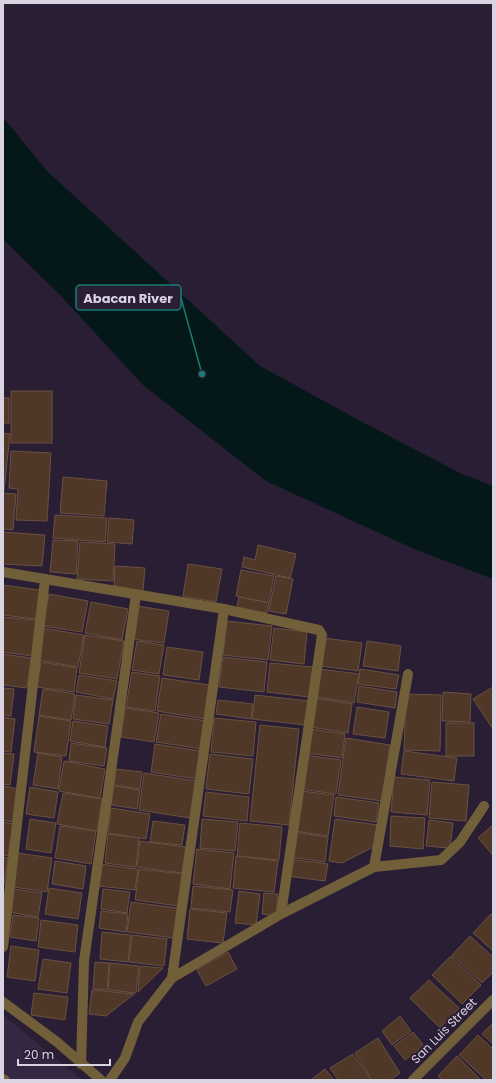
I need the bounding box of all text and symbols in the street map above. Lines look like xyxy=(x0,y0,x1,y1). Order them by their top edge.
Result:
callout: Abacan River xyxy=(76,285,181,310)
text: Abacan River xyxy=(83,289,173,308)
street label: San Luis Street xyxy=(407,994,480,1067)
scale bar xyxy=(18,1041,110,1067)
text: 20 m xyxy=(24,1046,54,1063)

